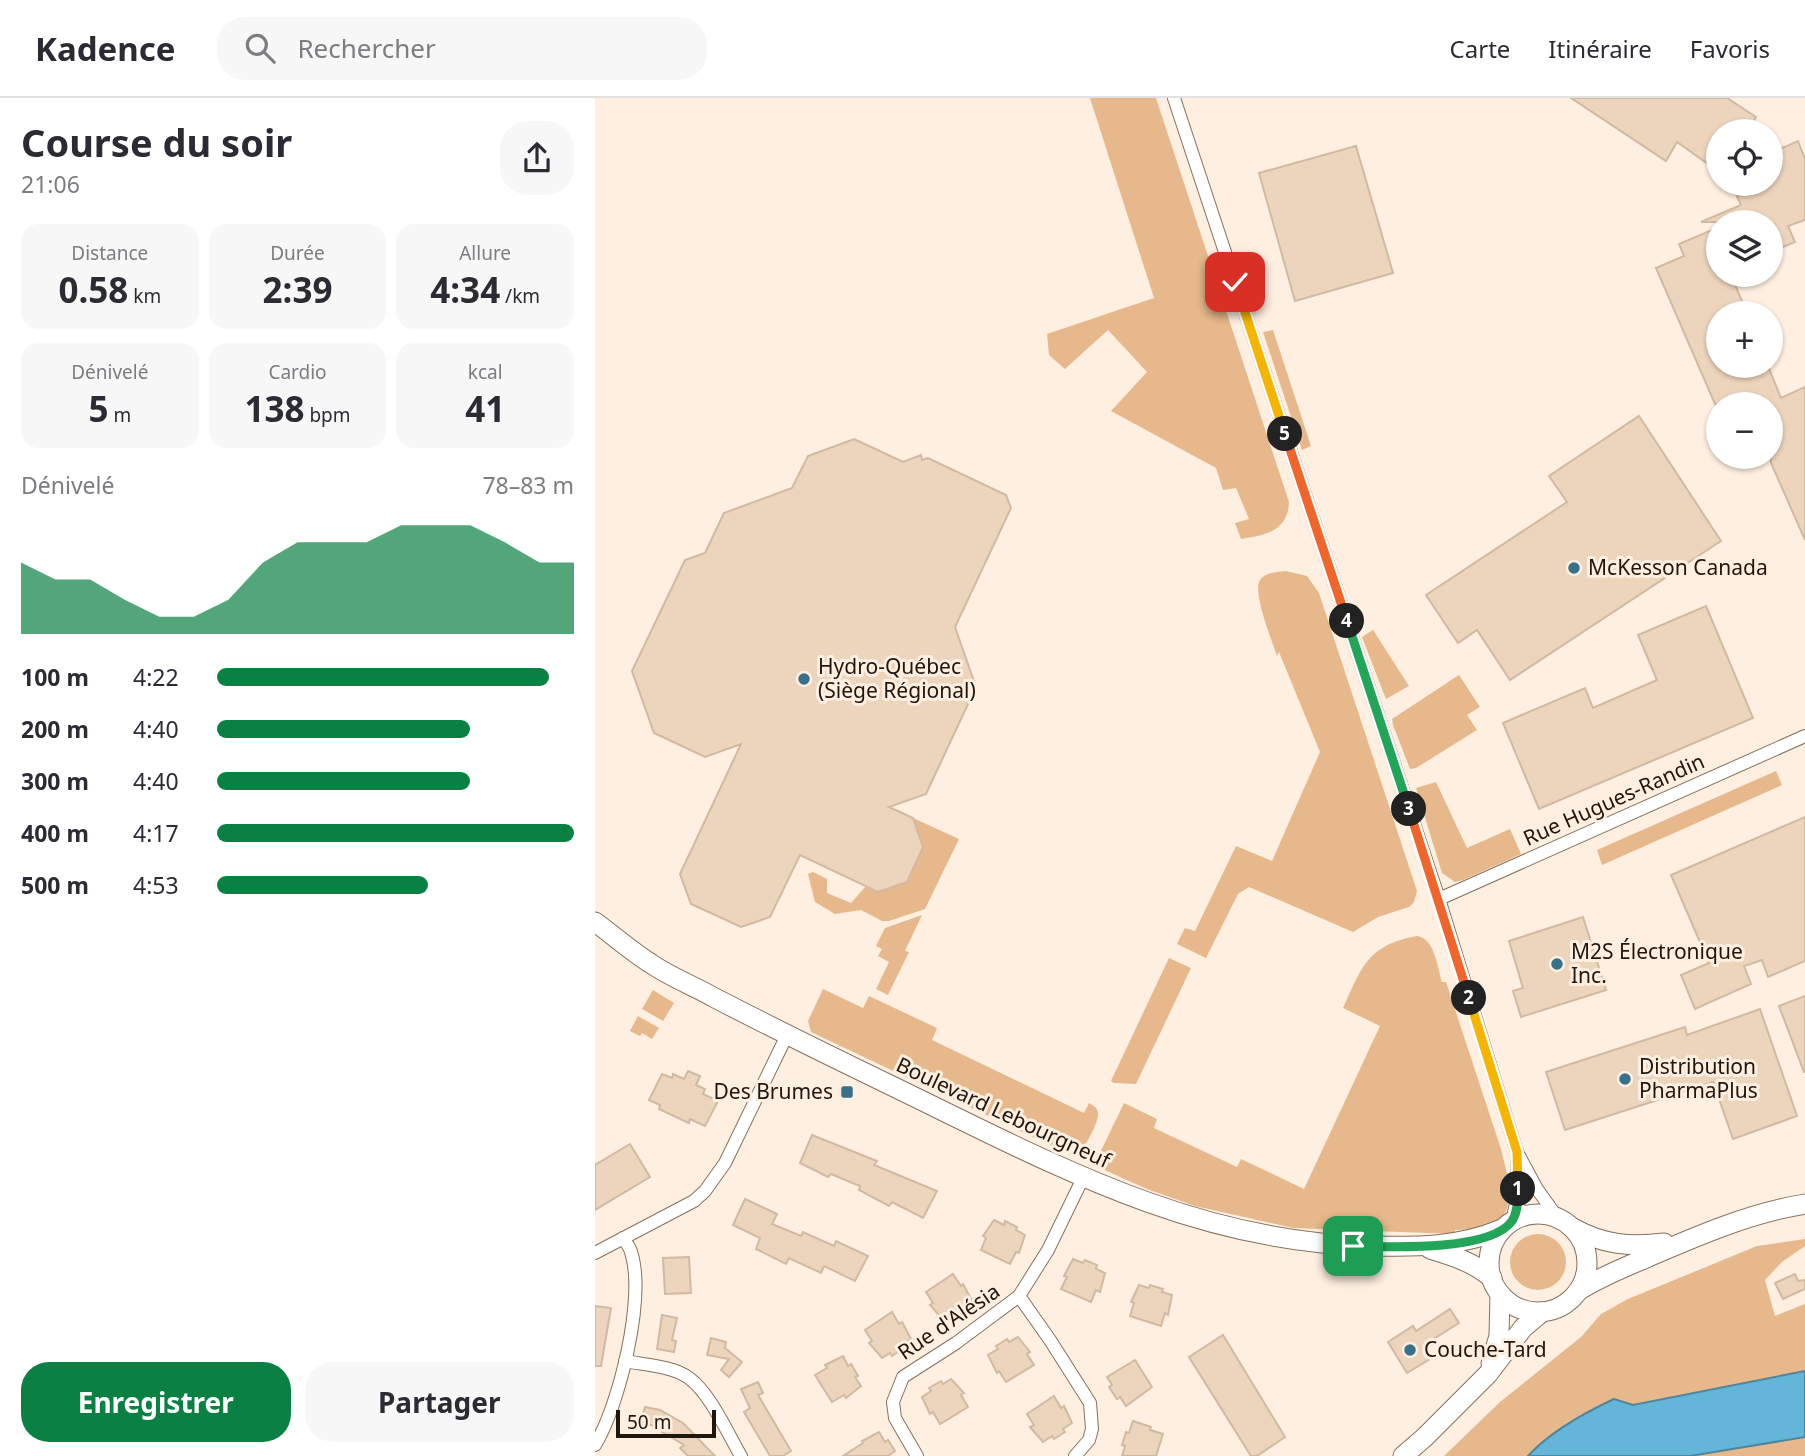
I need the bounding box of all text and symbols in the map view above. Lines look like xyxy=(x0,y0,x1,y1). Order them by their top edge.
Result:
search box xyxy=(217,17,707,80)
text: Kadence xyxy=(35,26,175,71)
icon: search xyxy=(241,29,279,67)
text: Rechercher xyxy=(297,30,436,66)
text: Carte xyxy=(1450,32,1510,65)
text: Itinéraire xyxy=(1548,32,1652,65)
text: Favoris xyxy=(1690,32,1770,65)
text: Course du soir xyxy=(21,116,292,168)
map controls xyxy=(1706,119,1783,469)
button: locate xyxy=(1706,119,1783,196)
button: share xyxy=(500,121,574,195)
text: 21:06 xyxy=(21,168,80,200)
button: layers xyxy=(1706,210,1783,287)
text: Distance xyxy=(71,240,148,266)
text: Durée xyxy=(270,240,325,266)
text: Allure xyxy=(459,240,511,266)
pin xyxy=(1205,252,1265,312)
icon: check xyxy=(1216,263,1254,301)
text: 0.58 xyxy=(58,266,128,313)
text: 2:39 xyxy=(263,266,332,313)
text: 4:34 xyxy=(430,266,500,313)
text: km xyxy=(128,283,161,309)
text: /km xyxy=(500,283,540,309)
button: + xyxy=(1706,301,1783,378)
text: Dénivelé xyxy=(71,359,148,385)
text: Cardio xyxy=(268,359,327,385)
text: kcal xyxy=(468,359,503,385)
text: 5 xyxy=(88,385,108,432)
text: 138 xyxy=(244,385,304,432)
text: 41 xyxy=(465,385,505,432)
button: − xyxy=(1706,392,1783,469)
text: m xyxy=(108,402,131,428)
text: bpm xyxy=(304,402,351,428)
pin: 5 xyxy=(1267,416,1303,452)
text: 5 xyxy=(1279,420,1290,446)
text: Dénivelé xyxy=(21,469,114,501)
text: 78–83 m xyxy=(482,469,574,501)
place label: McKesson Canada xyxy=(1588,553,1768,581)
marker: McKesson Canada xyxy=(1566,560,1582,576)
pin: 4 xyxy=(1329,603,1365,638)
text: 4 xyxy=(1341,607,1352,633)
place label: Hydro-Québec (Siège Régional) xyxy=(818,652,976,704)
text: 100 m xyxy=(21,661,89,693)
text: 4:22 xyxy=(133,661,179,693)
marker: Hydro-Québec (Siège Régional) xyxy=(796,671,812,687)
text: 200 m xyxy=(21,713,89,745)
text: 4:40 xyxy=(133,713,179,745)
street label: Rue Hugues-Randin xyxy=(1519,747,1709,852)
text: 300 m xyxy=(21,765,89,797)
text: 4:40 xyxy=(133,765,179,797)
pin: 3 xyxy=(1391,792,1427,826)
text: 3 xyxy=(1403,795,1414,821)
text: 400 m xyxy=(21,817,89,849)
text: 4:17 xyxy=(133,817,179,849)
text: 500 m xyxy=(21,869,89,901)
text: 4:53 xyxy=(133,869,179,901)
place label: M2S Électronique Inc. xyxy=(1571,937,1743,989)
marker: M2S Électronique Inc. xyxy=(1549,956,1565,972)
pin: 2 xyxy=(1451,981,1487,1016)
text: 2 xyxy=(1463,984,1474,1010)
street label: Boulevard Lebourgneuf xyxy=(892,1050,1117,1175)
place label: Distribution PharmaPlus xyxy=(1639,1052,1758,1104)
marker: Distribution PharmaPlus xyxy=(1617,1071,1633,1087)
place label: Des Brumes xyxy=(713,1077,833,1105)
marker: Des Brumes xyxy=(839,1084,855,1100)
pin: 1 xyxy=(1501,1172,1535,1206)
text: 1 xyxy=(1512,1175,1523,1201)
pin xyxy=(1323,1216,1383,1276)
icon: arrive xyxy=(1334,1227,1372,1265)
street label: Rue d'Alésia xyxy=(892,1277,1005,1366)
place label: Couche-Tard xyxy=(1424,1335,1547,1363)
marker: Couche-Tard xyxy=(1402,1342,1418,1358)
button: Enregistrer xyxy=(21,1362,291,1442)
button: Partager xyxy=(305,1362,574,1442)
scale bar xyxy=(616,1407,716,1439)
text: 50 m xyxy=(627,1409,671,1435)

